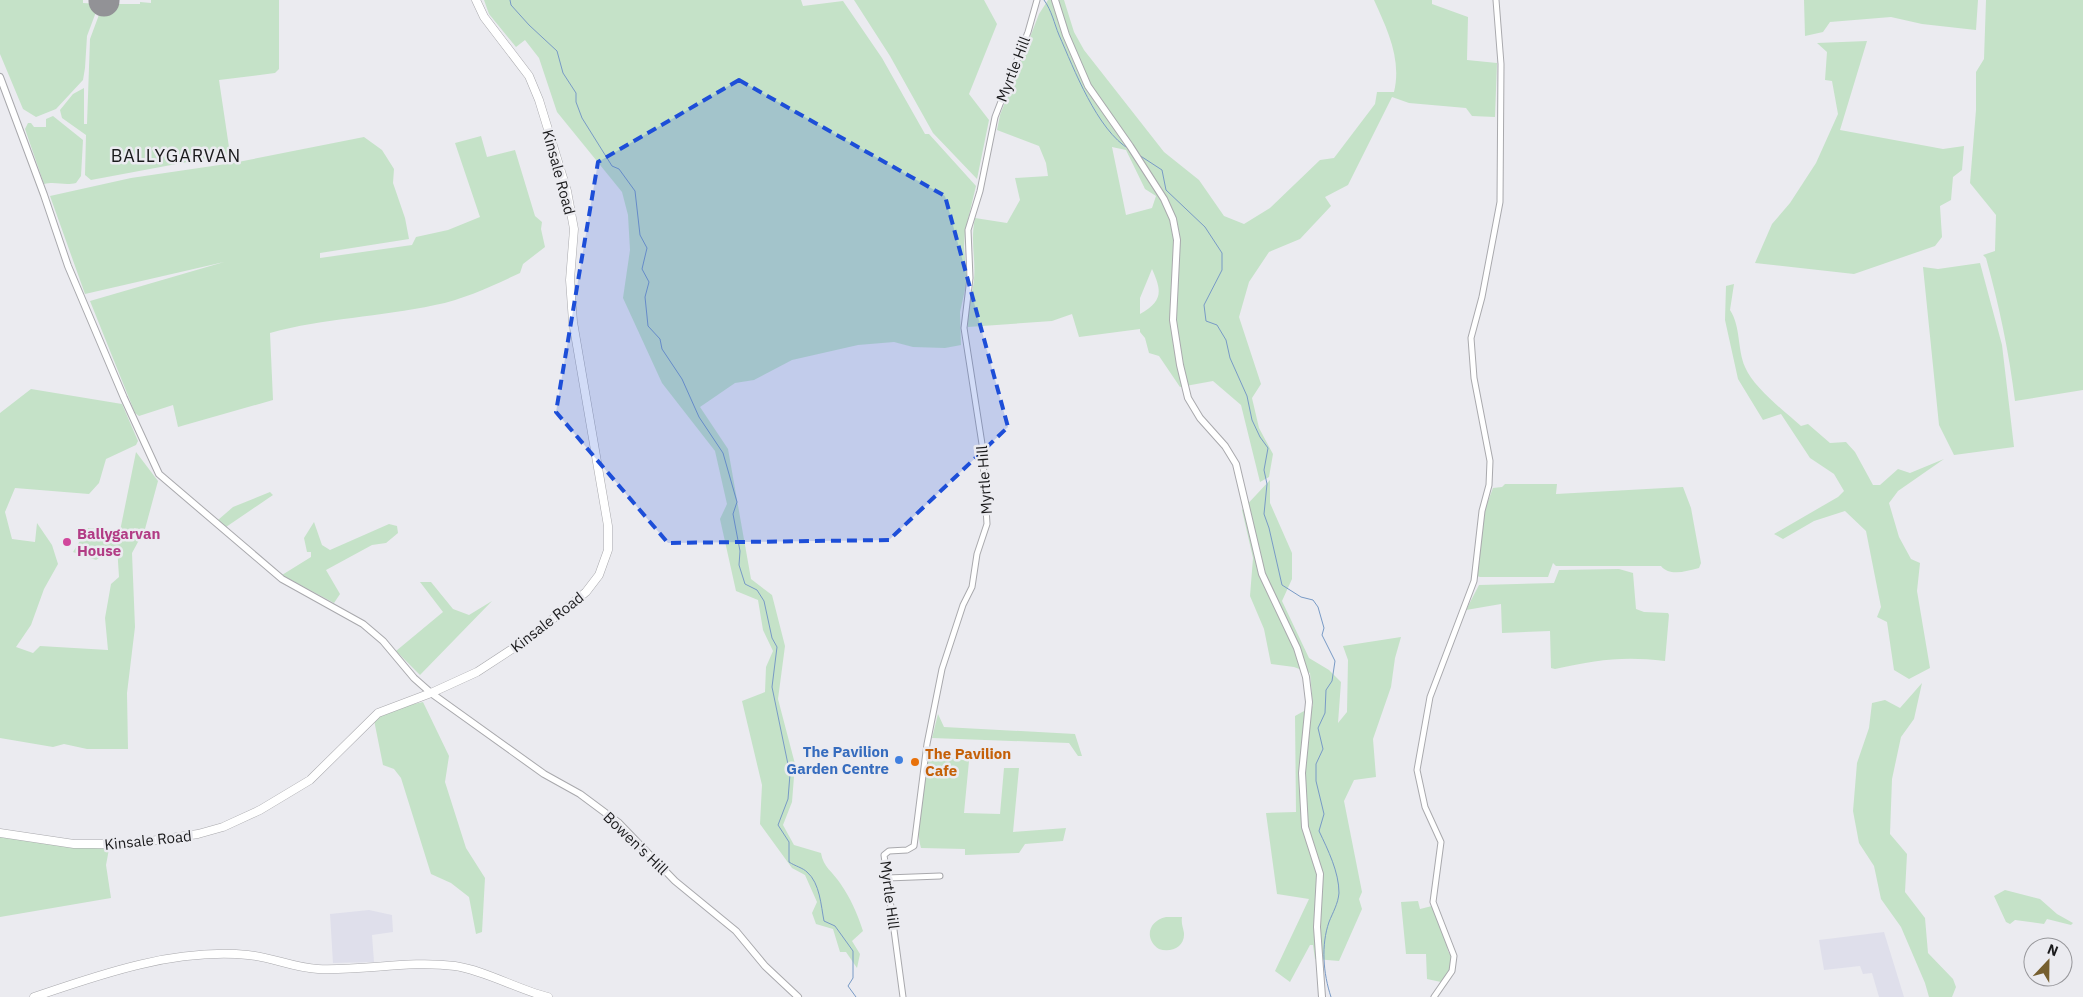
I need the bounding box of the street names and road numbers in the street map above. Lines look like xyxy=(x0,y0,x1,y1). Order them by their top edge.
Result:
street label: Myrtle Hill xyxy=(992,33,1034,105)
street label: Kinsale Road xyxy=(539,127,579,217)
street label: Myrtle Hill xyxy=(972,445,996,515)
street label: Kinsale Road xyxy=(507,588,587,656)
street label: Bowen's Hill xyxy=(600,807,672,879)
street label: Kinsale Road xyxy=(104,826,192,854)
street label: Myrtle Hill xyxy=(876,860,904,930)

